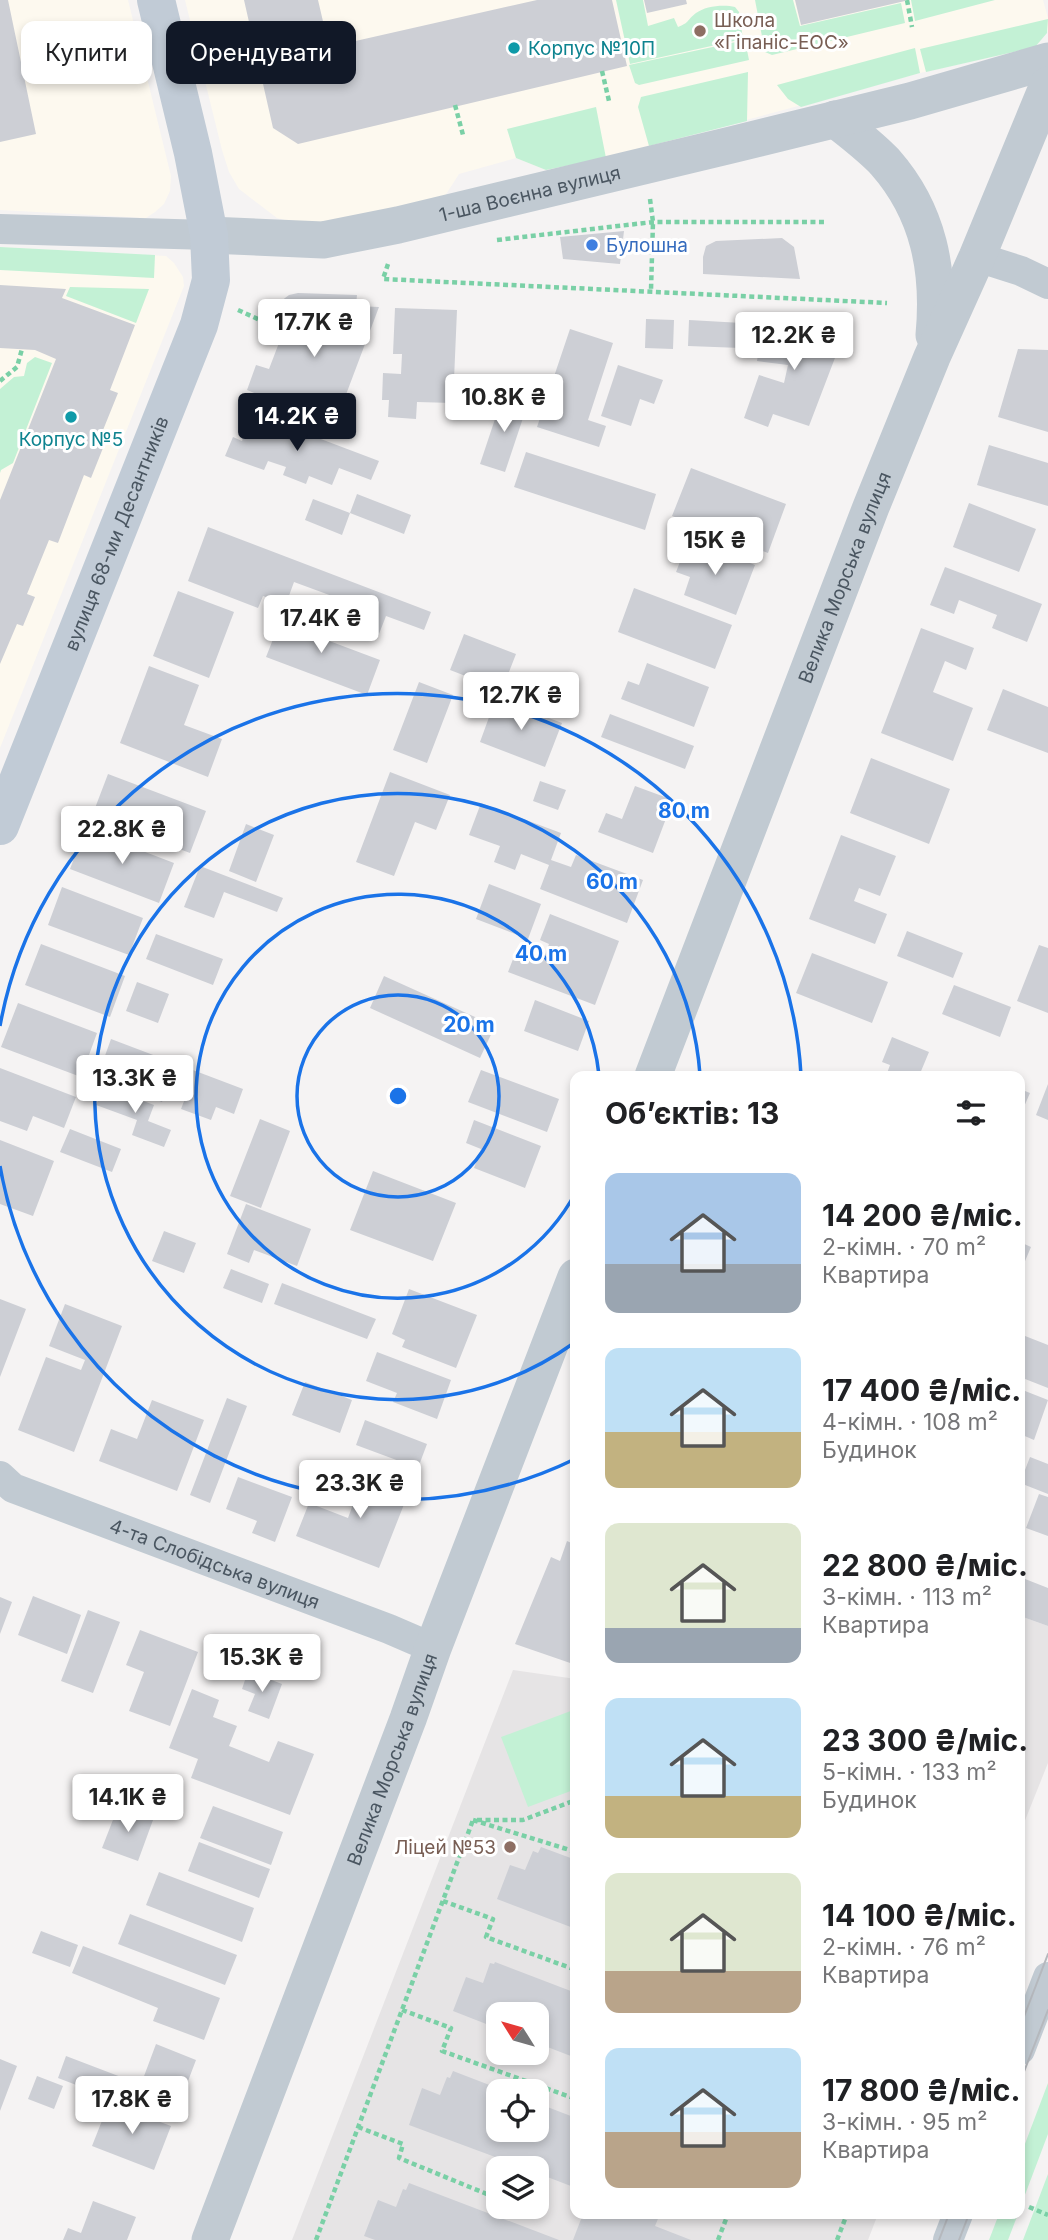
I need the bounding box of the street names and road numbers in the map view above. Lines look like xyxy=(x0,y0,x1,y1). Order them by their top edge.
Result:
street label: 1-ша Воєнна вулиця xyxy=(437,161,623,227)
street label: вулиця 68-ми Десантників xyxy=(60,413,174,654)
street label: Велика Морська вулиця xyxy=(794,469,896,687)
street label: 4-та Слобідська вулиця xyxy=(106,1514,323,1614)
street label: Велика Морська вулиця xyxy=(342,1650,442,1869)

